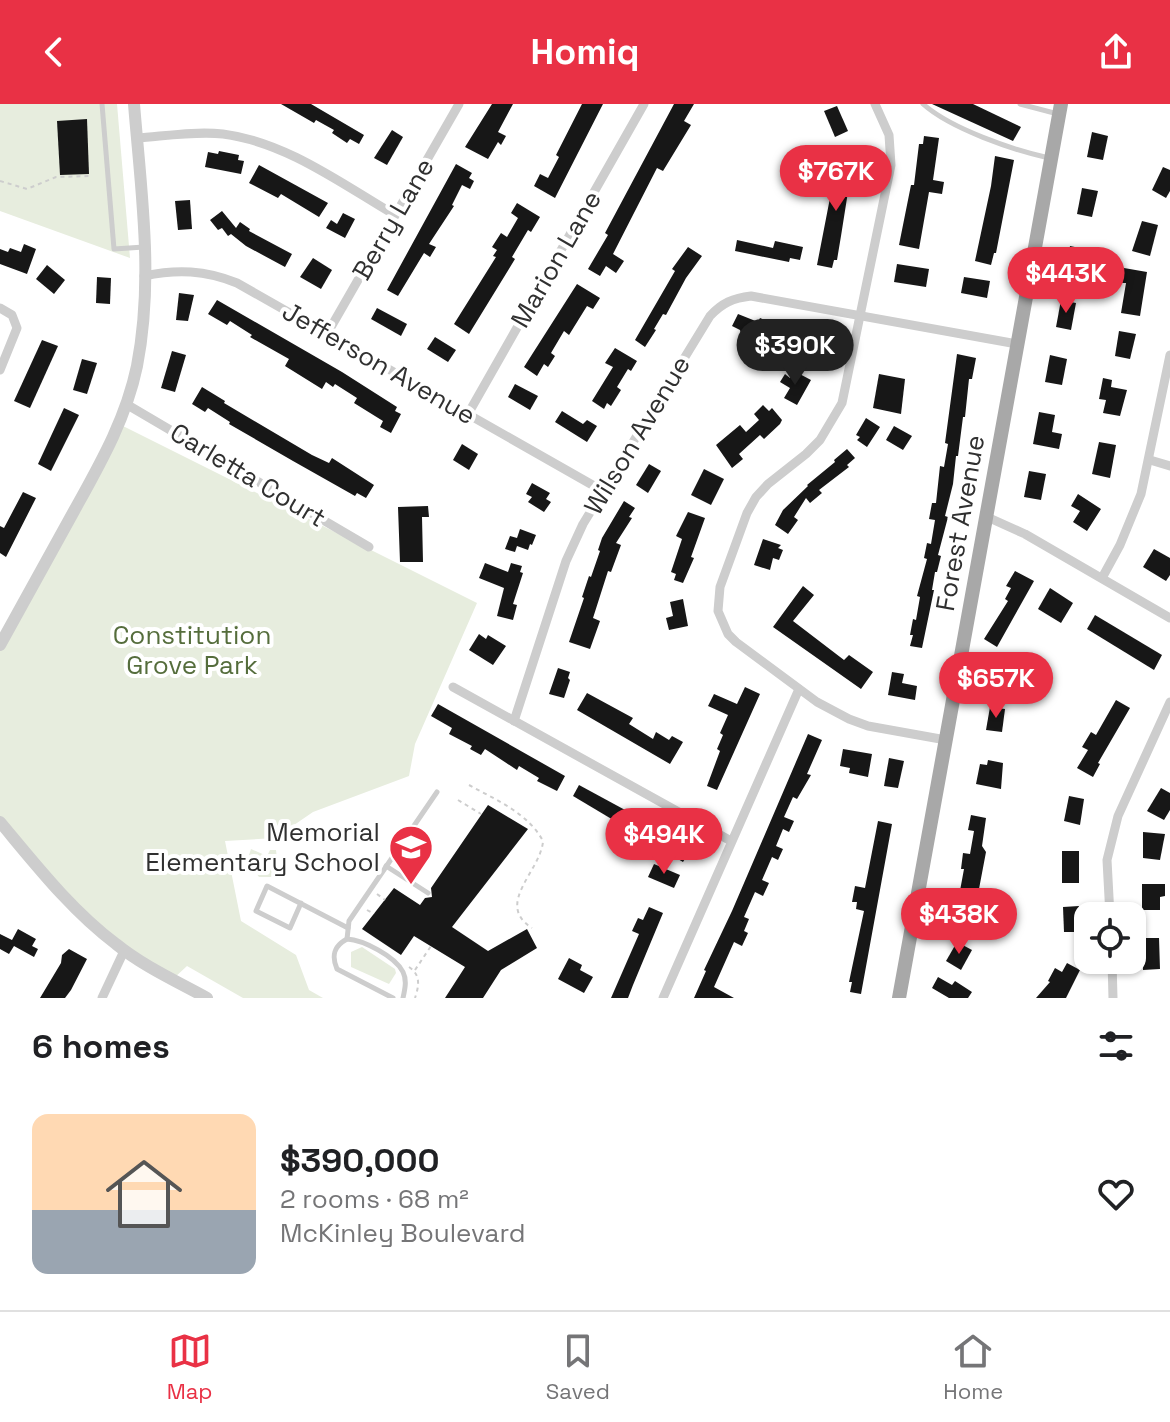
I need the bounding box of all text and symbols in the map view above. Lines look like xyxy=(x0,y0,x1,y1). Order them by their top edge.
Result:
text: Homiq xyxy=(531,29,639,75)
icon: back xyxy=(32,30,76,74)
icon: share xyxy=(1094,30,1138,74)
pin: $767K xyxy=(780,145,892,213)
street label: Berry Lane xyxy=(344,152,442,286)
text: $767K xyxy=(798,154,874,188)
street label: Marion Lane xyxy=(503,184,609,334)
pin: $443K xyxy=(1010,247,1122,315)
text: $443K xyxy=(1026,256,1106,290)
street label: Jefferson Avenue xyxy=(276,294,482,432)
pin: $390K xyxy=(739,319,851,387)
text: $390K xyxy=(755,328,835,362)
street label: Wilson Avenue xyxy=(576,349,698,521)
street label: Carletta Court xyxy=(164,415,332,535)
street label: Forest Avenue xyxy=(928,432,992,614)
park label: Constitution Grove Park xyxy=(113,618,271,682)
pin: $657K xyxy=(940,652,1052,720)
text: $657K xyxy=(957,661,1035,695)
pin: $494K xyxy=(608,808,720,876)
place label: Memorial Elementary School xyxy=(145,815,380,879)
text: $494K xyxy=(623,817,705,851)
school or university icon: Memorial Elementary School xyxy=(387,823,435,886)
pin: $438K xyxy=(903,888,1015,956)
text: $438K xyxy=(919,897,999,931)
map controls xyxy=(1074,902,1146,974)
button: locate xyxy=(1074,902,1146,974)
icon: filters xyxy=(1094,1024,1138,1068)
text: 6 homes xyxy=(32,1025,170,1068)
text: $390,000 xyxy=(280,1139,440,1182)
icon: home xyxy=(96,1146,192,1242)
icon: heart xyxy=(1094,1172,1138,1216)
text: 2 rooms · 68 m² xyxy=(280,1182,469,1216)
text: McKinley Boulevard xyxy=(280,1216,526,1250)
tab: Map xyxy=(167,1329,213,1405)
tab: Saved xyxy=(546,1329,610,1405)
tab: Home xyxy=(943,1329,1003,1405)

